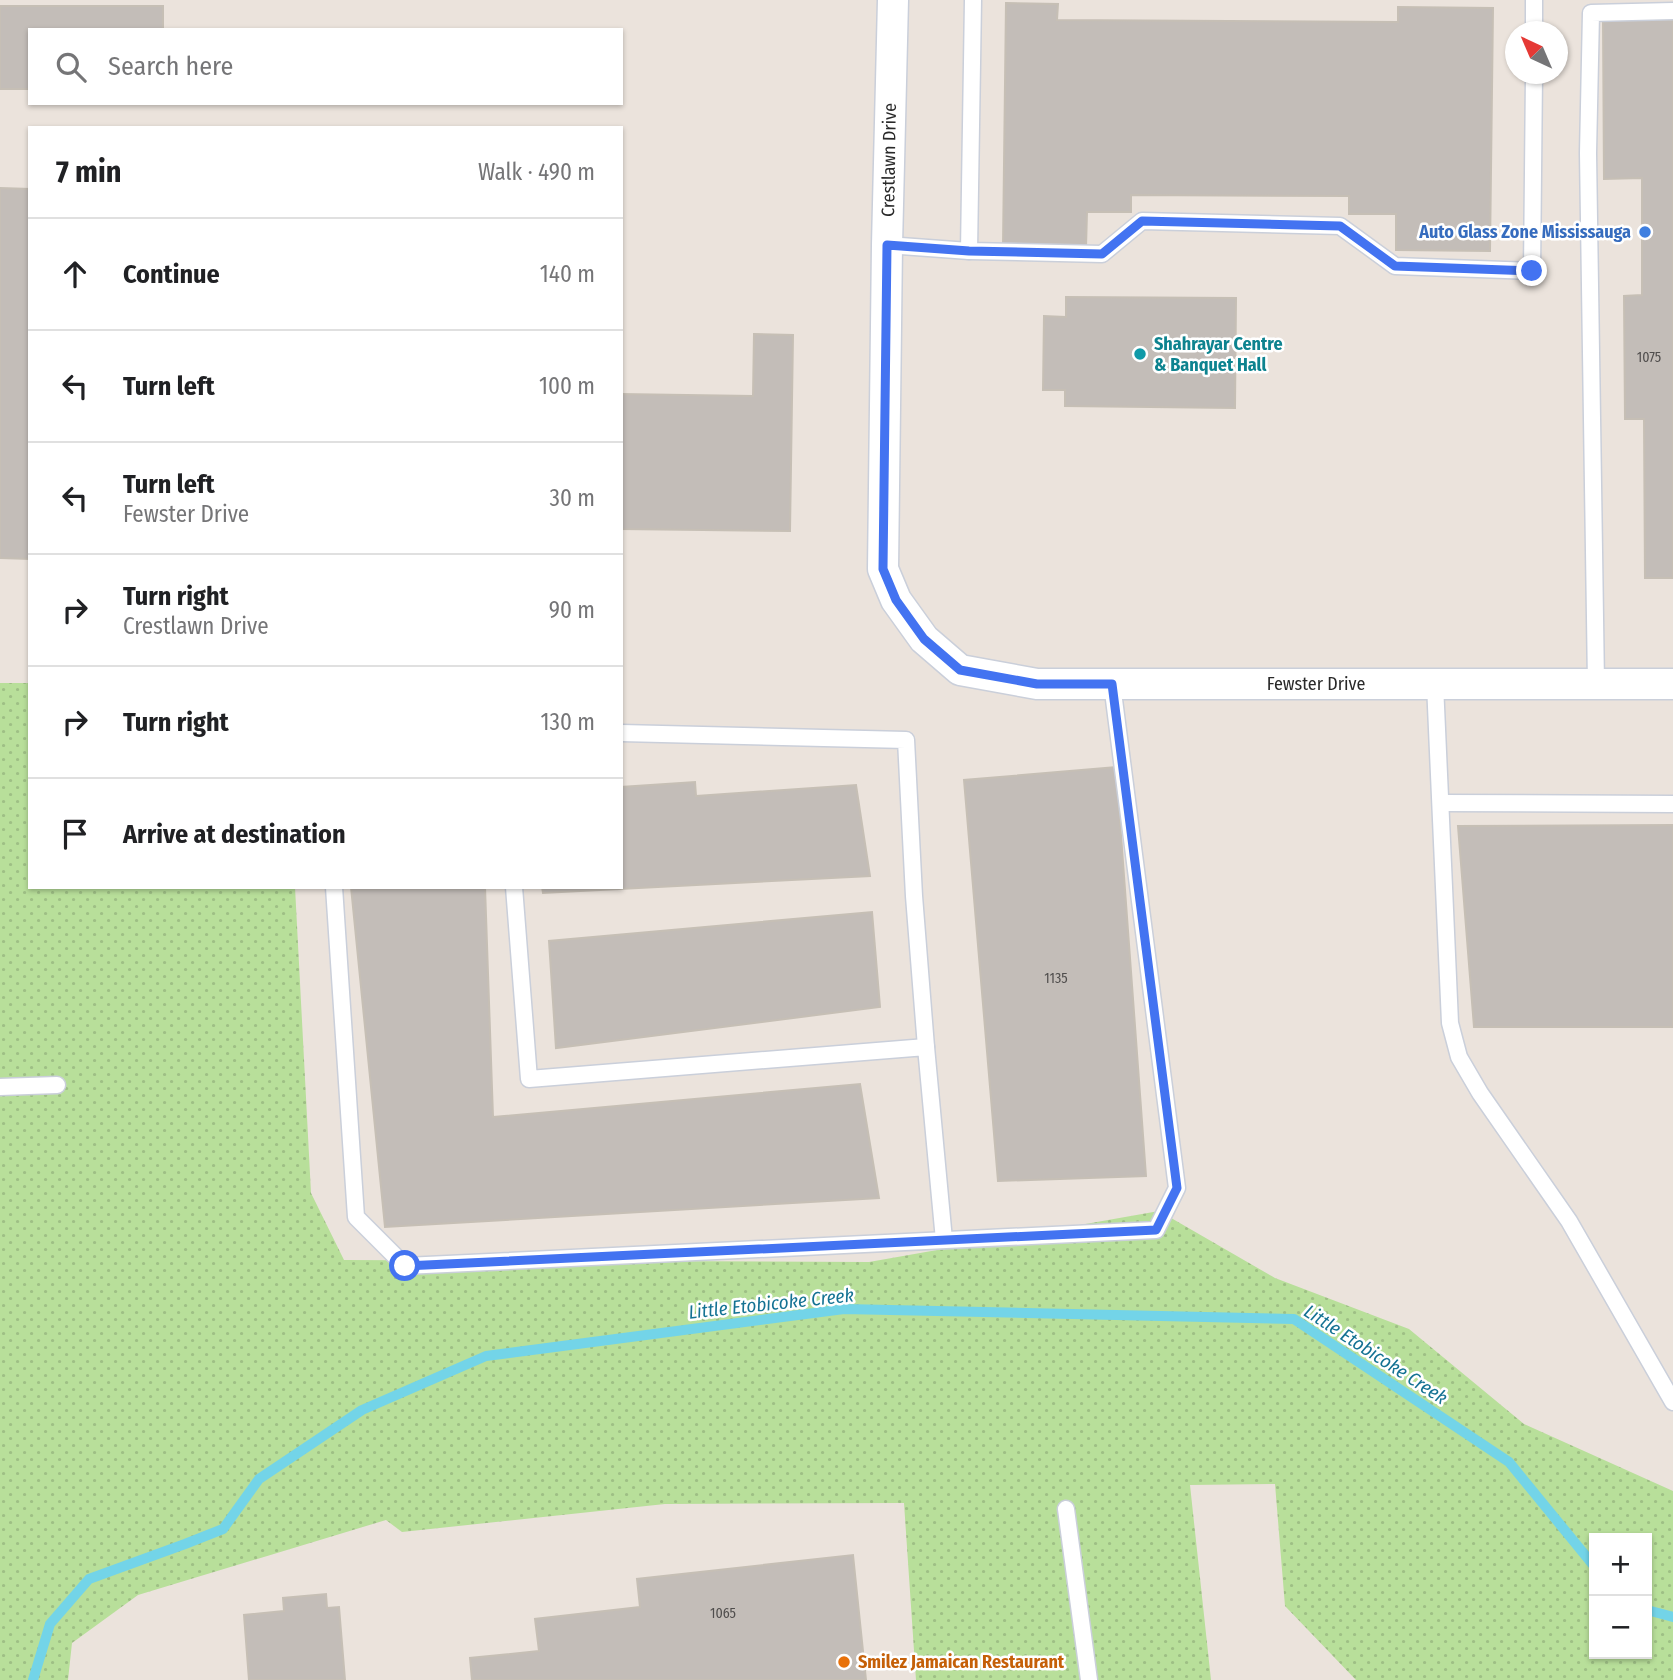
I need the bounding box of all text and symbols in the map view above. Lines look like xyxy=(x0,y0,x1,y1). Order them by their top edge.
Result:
north arrow xyxy=(1505,21,1568,84)
search box xyxy=(28,28,623,105)
icon: search xyxy=(52,48,90,86)
text: Search here xyxy=(108,51,233,82)
street label: Crestlawn Drive xyxy=(877,103,901,217)
text: 7 min xyxy=(56,154,121,190)
text: Walk · 490 m xyxy=(478,158,595,186)
place label: Auto Glass Zone Mississauga xyxy=(1418,221,1631,243)
marker: Auto Glass Zone Mississauga xyxy=(1637,224,1653,240)
icon: ahead xyxy=(56,255,94,293)
route end xyxy=(1516,255,1547,286)
text: Continue xyxy=(123,259,220,290)
text: 140 m xyxy=(540,260,595,288)
place label: Shahrayar Centre & Banquet Hall xyxy=(1154,333,1283,376)
marker: Shahrayar Centre & Banquet Hall xyxy=(1132,346,1148,362)
house number: 1075 xyxy=(1637,349,1661,366)
icon: left xyxy=(56,367,94,405)
text: Turn left xyxy=(123,371,215,402)
text: 100 m xyxy=(539,372,595,400)
text: Turn left xyxy=(123,469,215,500)
icon: left xyxy=(56,479,94,517)
text: 30 m xyxy=(550,484,595,512)
text: Fewster Drive xyxy=(123,500,249,528)
text: Turn right xyxy=(123,581,229,612)
icon: right xyxy=(56,591,94,629)
text: 90 m xyxy=(549,596,595,624)
text: Crestlawn Drive xyxy=(123,612,269,640)
street label: Fewster Drive xyxy=(1267,673,1365,695)
icon: right xyxy=(56,703,94,741)
text: Turn right xyxy=(123,707,229,738)
text: 130 m xyxy=(541,708,595,736)
icon: arrive xyxy=(56,815,94,853)
text: Arrive at destination xyxy=(123,819,346,850)
house number: 1135 xyxy=(1044,970,1068,987)
route start xyxy=(389,1250,420,1281)
water label: Little Etobicoke Creek xyxy=(687,1283,855,1324)
water label: Little Etobicoke Creek xyxy=(1300,1300,1452,1409)
map controls xyxy=(1589,1533,1652,1659)
button: + xyxy=(1589,1533,1652,1596)
button: − xyxy=(1589,1596,1652,1659)
house number: 1065 xyxy=(710,1605,736,1622)
place label: Smilez Jamaican Restaurant xyxy=(858,1651,1065,1673)
marker: Smilez Jamaican Restaurant xyxy=(836,1654,852,1670)

